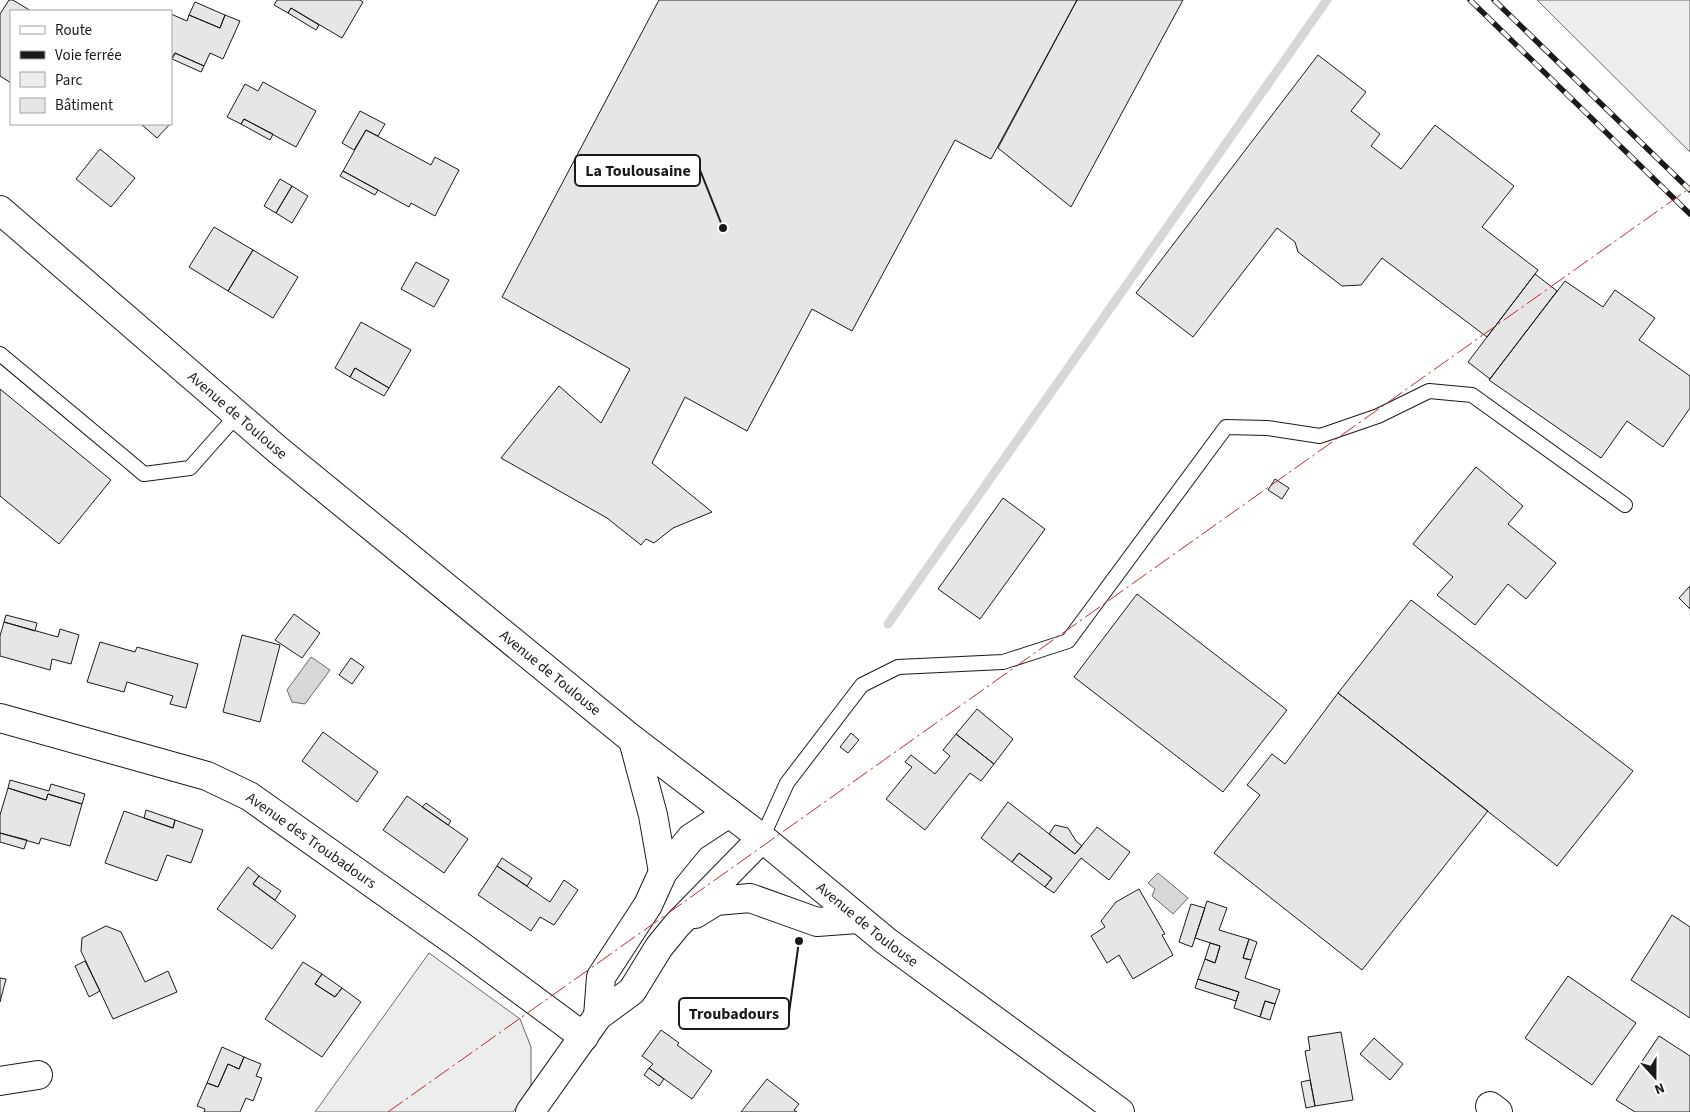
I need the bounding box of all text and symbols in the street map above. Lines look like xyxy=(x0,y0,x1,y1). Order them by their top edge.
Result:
legend xyxy=(10,10,172,125)
text: Route xyxy=(55,20,92,41)
text: Voie ferrée xyxy=(55,45,122,66)
text: Parc xyxy=(55,70,82,91)
text: Bâtiment xyxy=(55,95,113,116)
callout: La Toulousaine xyxy=(575,155,700,186)
text: La Toulousaine xyxy=(585,160,691,182)
street label: Avenue de Toulouse xyxy=(183,367,292,464)
street label: Avenue de Toulouse xyxy=(495,625,605,721)
street label: Avenue des Troubadours xyxy=(242,787,380,894)
street label: Avenue de Toulouse xyxy=(812,877,922,972)
callout: Troubadours xyxy=(679,998,789,1029)
text: Troubadours xyxy=(689,1003,779,1025)
north arrow xyxy=(1630,1052,1680,1102)
text: N xyxy=(1651,1077,1667,1099)

